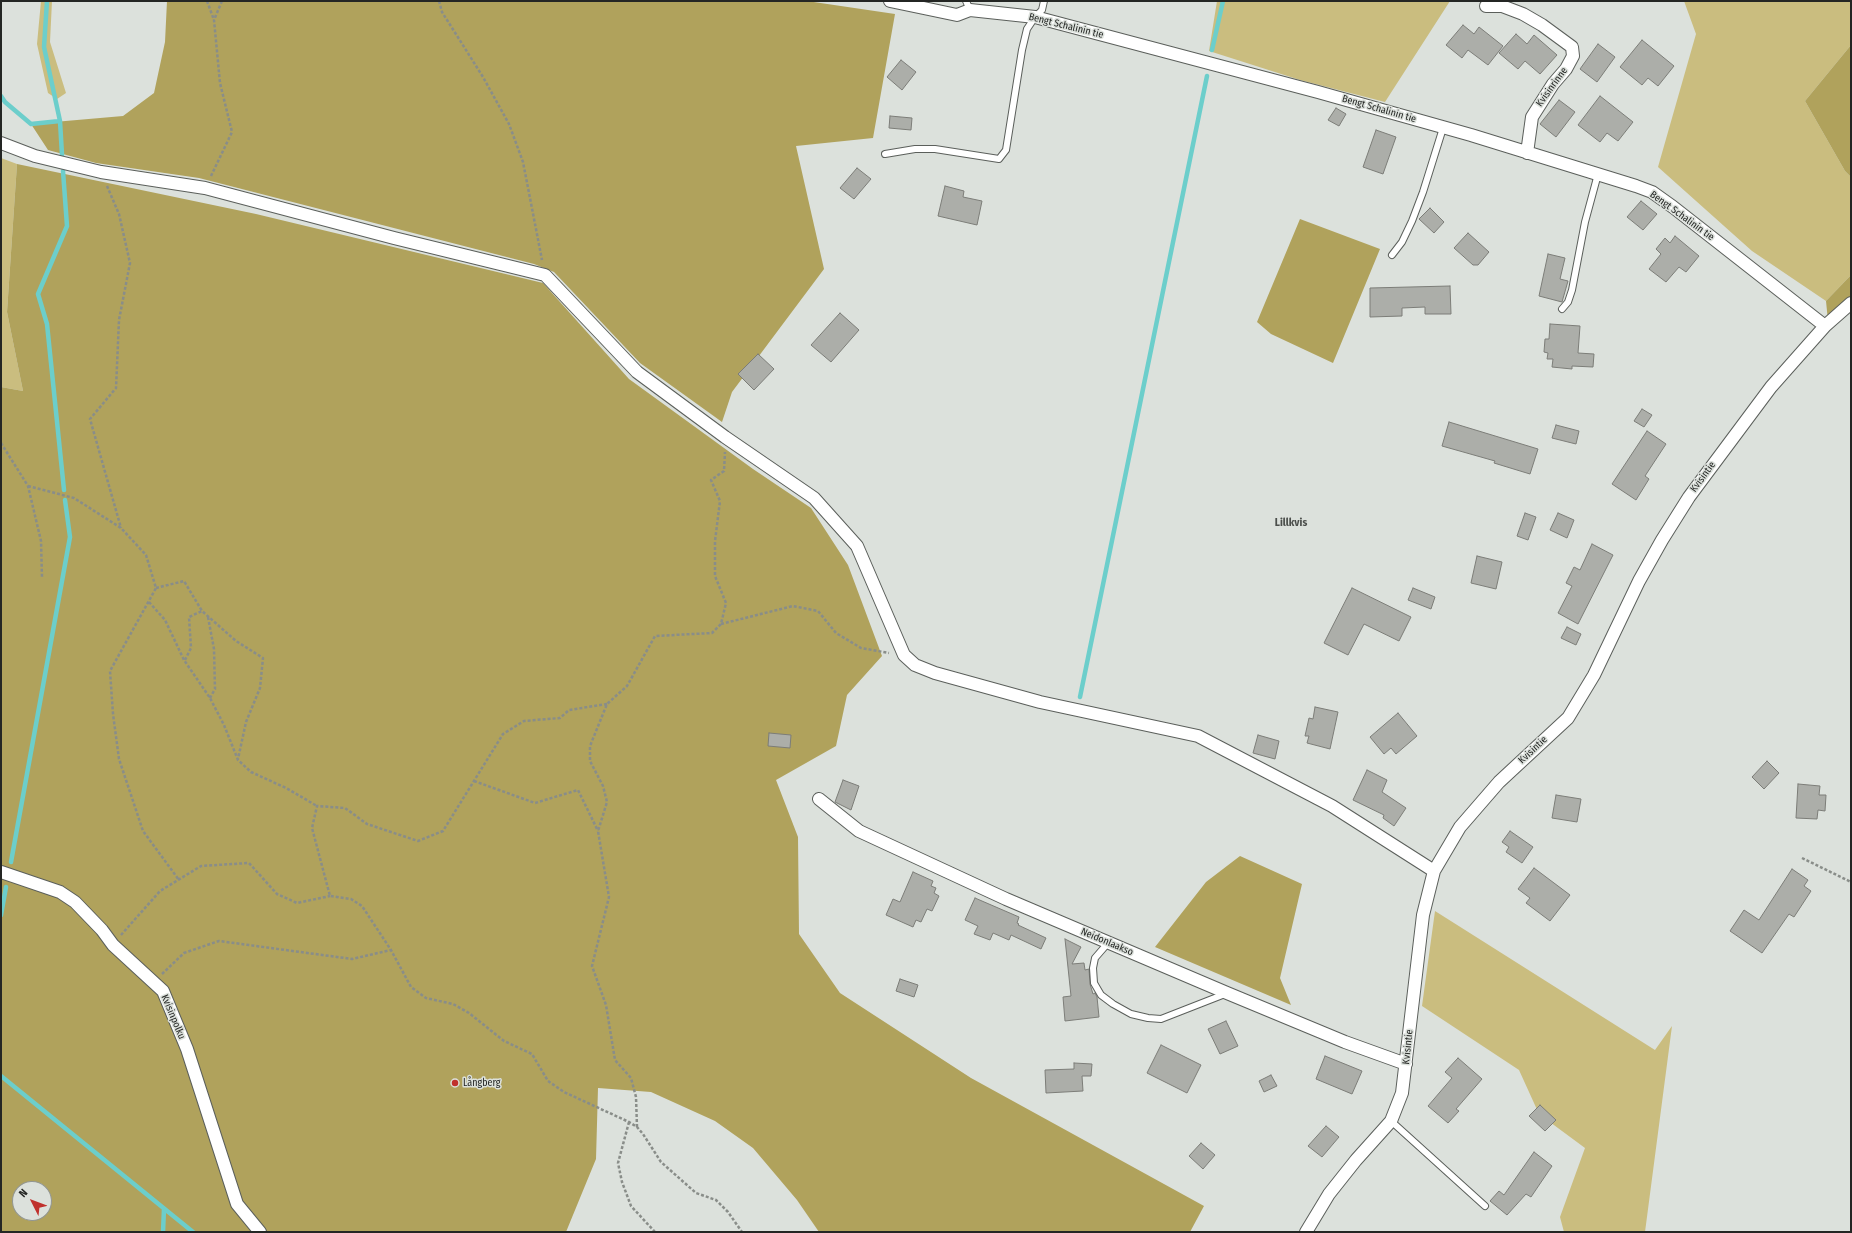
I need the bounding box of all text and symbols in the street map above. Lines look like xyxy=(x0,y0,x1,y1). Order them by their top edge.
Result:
street label: Bengt Schalinin tie xyxy=(1027,11,1105,41)
street label: Kvisinrinne xyxy=(1534,65,1570,109)
street label: Bengt Schalinin tie xyxy=(1341,93,1417,125)
street label: Bengt Schalinin tie xyxy=(1647,189,1717,243)
street label: Kvisintie xyxy=(1688,459,1718,495)
district label: Lillkvis xyxy=(1275,516,1307,530)
street label: Kvisintie xyxy=(1516,734,1550,766)
street label: Neidonlaakso xyxy=(1079,926,1135,958)
street label: Kvisinpolku xyxy=(158,993,188,1041)
street label: Kvisintie xyxy=(1400,1029,1416,1065)
place label: Långberg xyxy=(463,1077,501,1089)
marker: Långberg xyxy=(450,1078,460,1088)
north arrow xyxy=(12,1181,52,1221)
text: N xyxy=(16,1187,30,1200)

